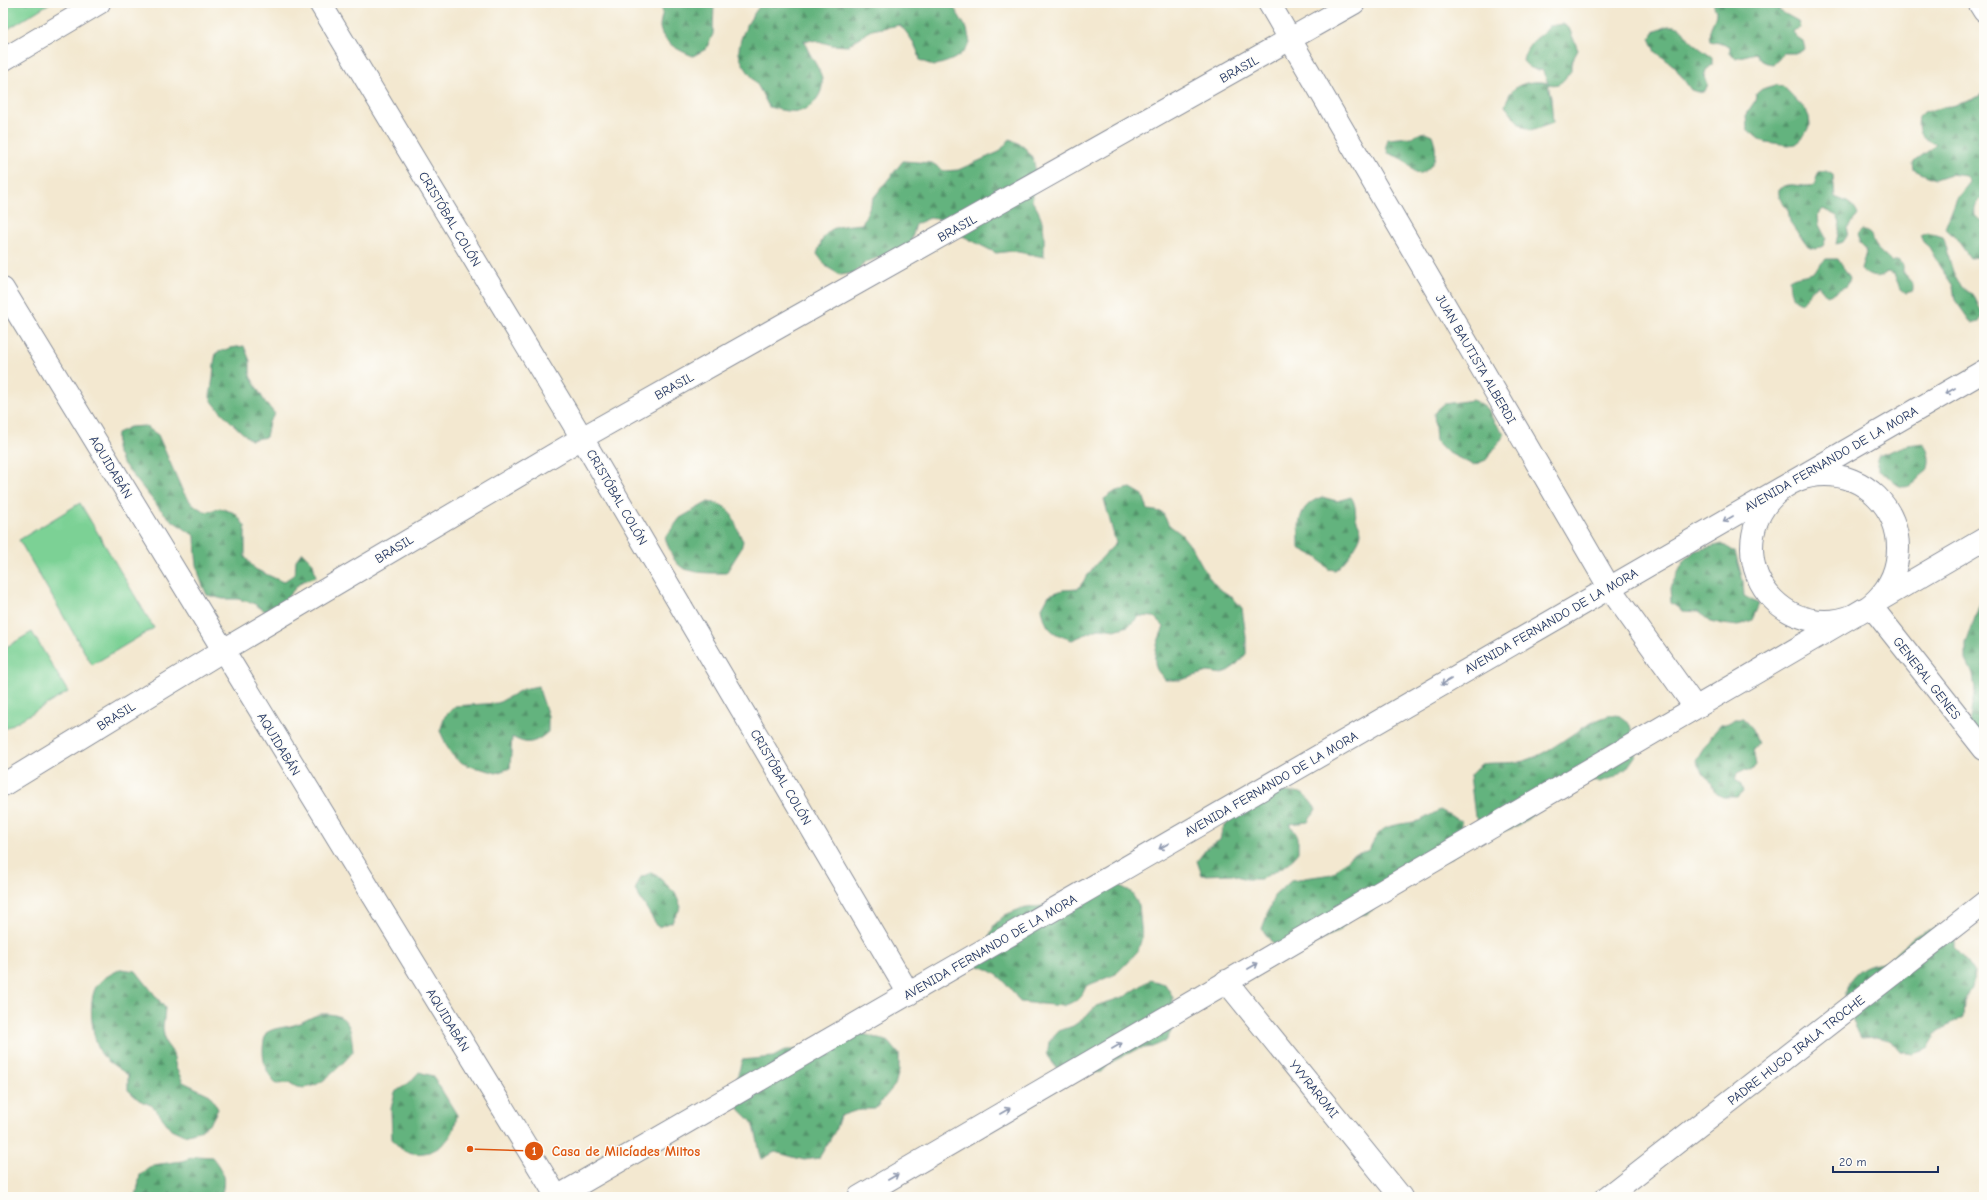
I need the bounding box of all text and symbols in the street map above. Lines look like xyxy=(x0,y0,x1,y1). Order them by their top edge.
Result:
street label: BRASIL xyxy=(1217,52,1261,86)
street label: CRISTÓBAL COLÓN xyxy=(416,168,485,269)
street label: BRASIL xyxy=(935,211,979,245)
street label: JUAN BAUTISTA ALBERDI xyxy=(1433,292,1519,426)
street label: BRASIL xyxy=(652,369,696,403)
one-way arrow xyxy=(1944,387,1956,395)
street label: AVENIDA FERNANDO DE LA MORA xyxy=(1742,403,1921,515)
street label: AQUIDABÁN xyxy=(86,432,136,501)
street label: CRISTÓBAL COLÓN xyxy=(583,446,651,548)
one-way arrow xyxy=(1722,515,1734,523)
street label: BRASIL xyxy=(372,531,416,566)
street label: AVENIDA FERNANDO DE LA MORA xyxy=(1462,565,1641,677)
street label: GENERAL GENES xyxy=(1890,634,1964,722)
one-way arrow xyxy=(1440,678,1452,686)
street label: BRASIL xyxy=(94,698,138,734)
street label: AQUIDABÁN xyxy=(254,709,304,778)
street label: CRISTÓBAL COLÓN xyxy=(747,726,815,828)
street label: AVENIDA FERNANDO DE LA MORA xyxy=(1182,728,1361,840)
one-way arrow xyxy=(1158,842,1170,850)
street label: AVENIDA FERNANDO DE LA MORA xyxy=(901,891,1080,1003)
one-way arrow xyxy=(1247,961,1259,969)
street label: AQUIDABÁN xyxy=(423,985,473,1054)
street label: PADRE HUGO IRALA TROCHE xyxy=(1725,992,1868,1108)
one-way arrow xyxy=(1111,1041,1123,1049)
street label: YVYRAROMI xyxy=(1286,1057,1342,1121)
one-way arrow xyxy=(999,1107,1011,1115)
callout: Casa de Milcíades Miltos xyxy=(524,1138,709,1164)
text: Casa de Milcíades Miltos xyxy=(552,1143,700,1160)
text: 1 xyxy=(532,1144,537,1158)
scale bar xyxy=(1833,1148,1938,1174)
text: 20 m xyxy=(1839,1155,1867,1169)
one-way arrow xyxy=(887,1173,899,1181)

